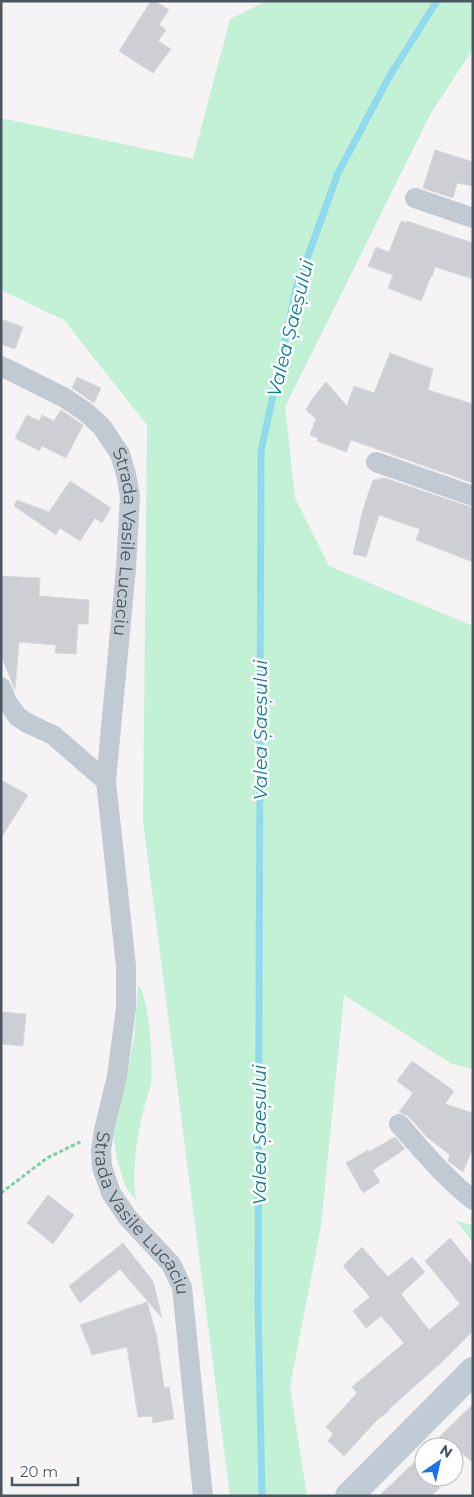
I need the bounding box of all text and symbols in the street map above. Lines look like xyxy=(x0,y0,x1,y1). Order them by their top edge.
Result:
water label: Valea Șaeșului xyxy=(262,256,320,399)
street label: Strada Vasile Lucaciu xyxy=(108,443,141,637)
water label: Valea Șaeșului xyxy=(249,659,273,800)
water label: Valea Șaeșului xyxy=(248,1064,272,1205)
street label: Strada Vasile Lucaciu xyxy=(90,1130,194,1296)
north arrow xyxy=(414,1437,464,1487)
text: N xyxy=(437,1441,456,1462)
scale bar xyxy=(12,1454,79,1486)
text: 20 m xyxy=(20,1462,58,1481)

